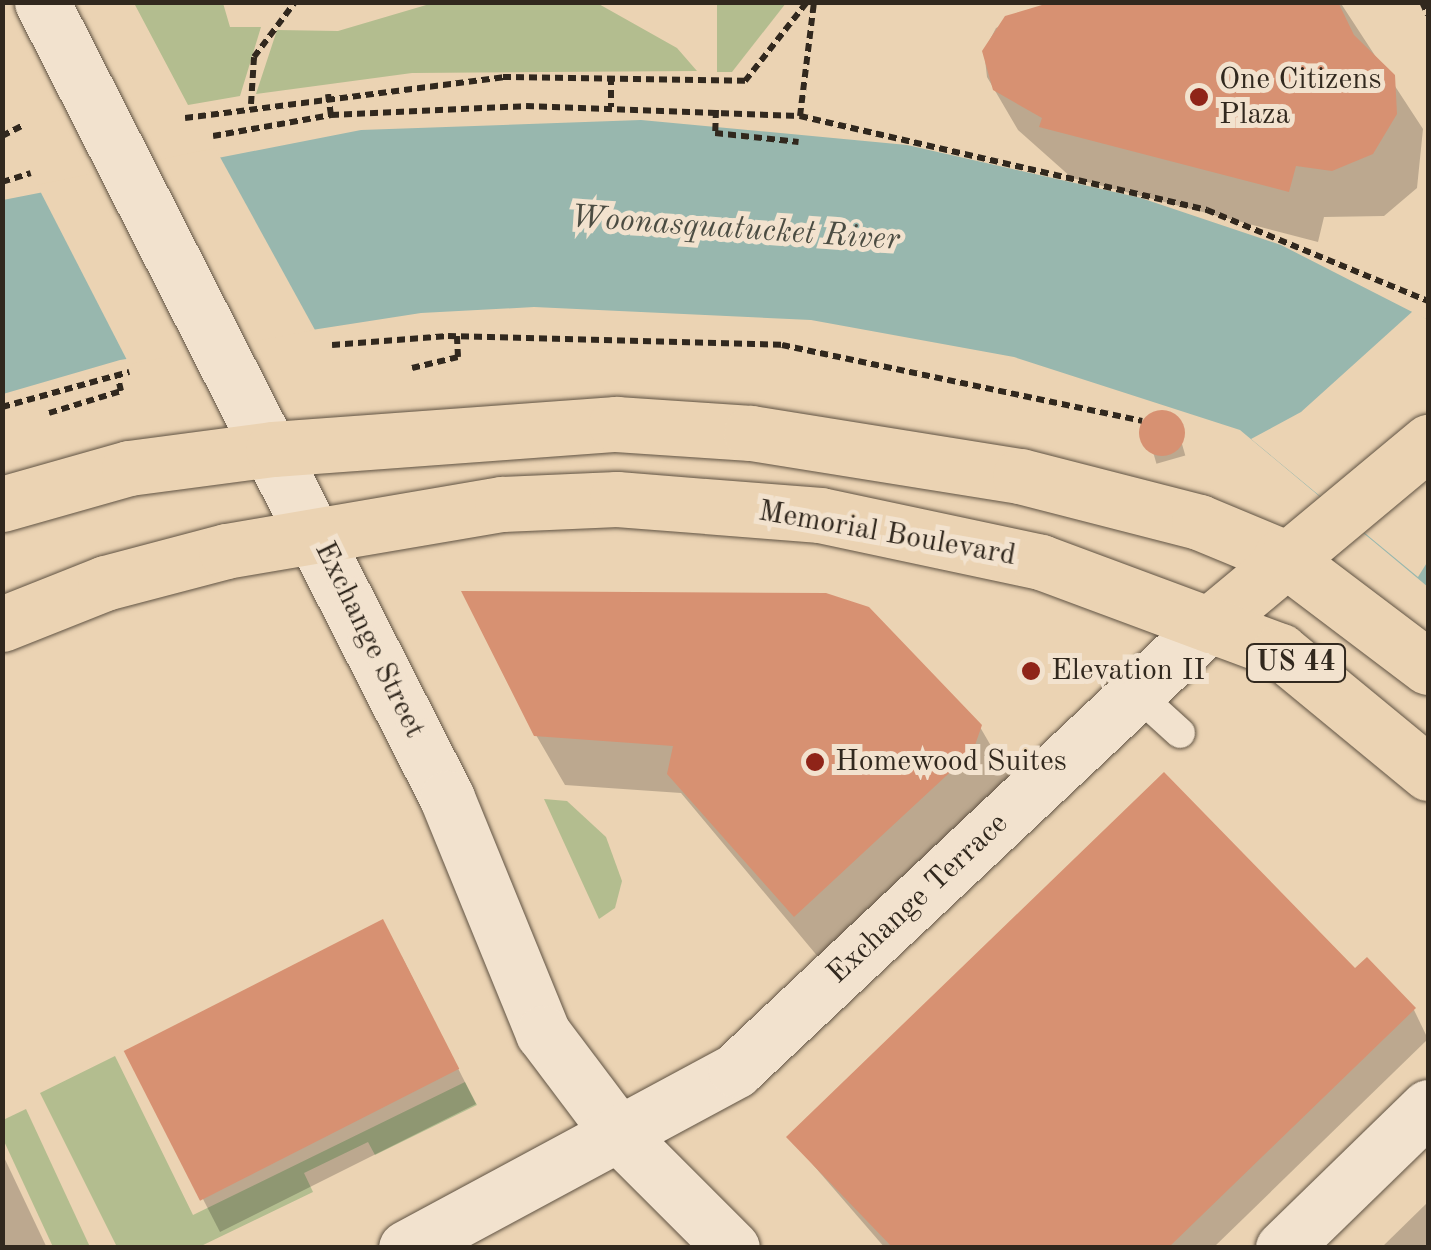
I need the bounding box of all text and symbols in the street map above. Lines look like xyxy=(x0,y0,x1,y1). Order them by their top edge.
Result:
place label: One Citizens Plaza xyxy=(1219,62,1381,132)
marker: One Citizens Plaza xyxy=(1188,86,1210,108)
water label: Woonasquatucket River xyxy=(569,199,901,261)
street label: Memorial Boulevard xyxy=(756,494,1018,574)
street label: Exchange Street xyxy=(306,536,432,744)
road number: US 44 xyxy=(1246,640,1346,686)
place label: Elevation II xyxy=(1051,653,1205,689)
marker: Elevation II xyxy=(1020,660,1042,682)
place label: Homewood Suites xyxy=(835,744,1067,780)
marker: Homewood Suites xyxy=(804,751,826,773)
street label: Exchange Terrace xyxy=(820,806,1016,992)

